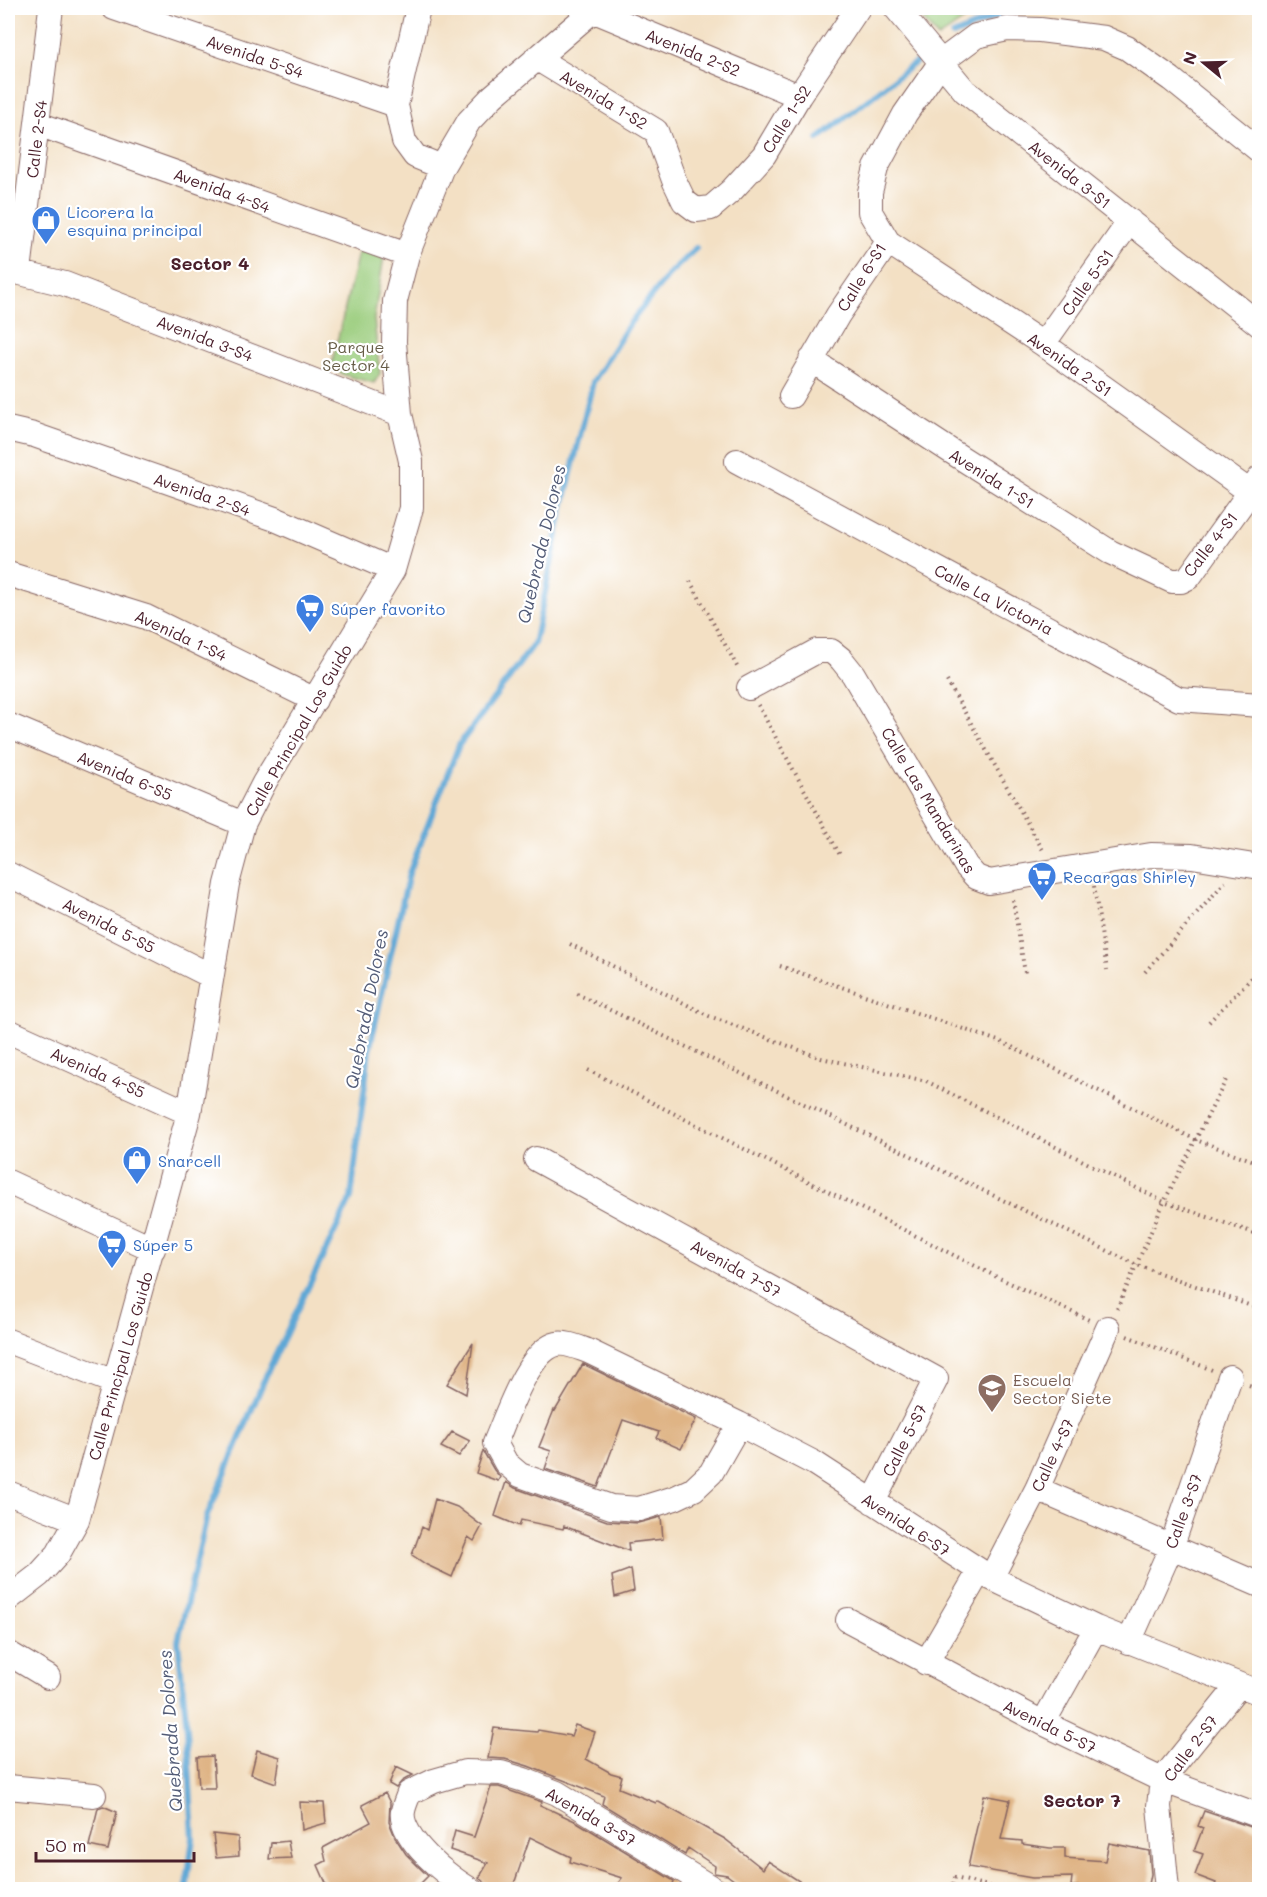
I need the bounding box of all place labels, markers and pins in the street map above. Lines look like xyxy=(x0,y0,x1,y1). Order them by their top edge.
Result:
place label: Licorera la esquina principal xyxy=(67,201,202,240)
shop icon: Licorera la esquina principal xyxy=(30,204,62,246)
supermarket icon: Súper favorito xyxy=(294,592,326,634)
place label: Súper favorito xyxy=(331,598,445,619)
supermarket icon: Recargas Shirley xyxy=(1026,860,1058,902)
place label: Recargas Shirley xyxy=(1063,866,1196,887)
shop icon: Snarcell xyxy=(121,1144,153,1186)
place label: Snarcell xyxy=(158,1150,221,1171)
supermarket icon: Súper 5 xyxy=(96,1228,128,1270)
place label: Súper 5 xyxy=(133,1234,193,1255)
place label: Escuela Sector Siete xyxy=(1013,1369,1112,1408)
school or university icon: Escuela Sector Siete xyxy=(976,1372,1008,1414)

